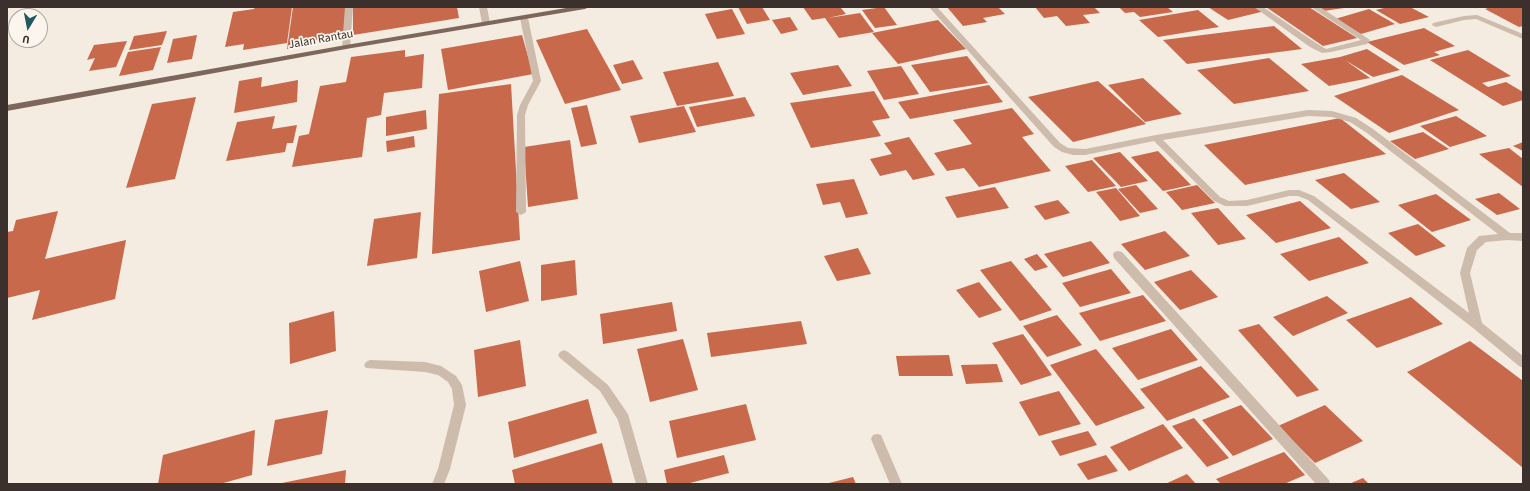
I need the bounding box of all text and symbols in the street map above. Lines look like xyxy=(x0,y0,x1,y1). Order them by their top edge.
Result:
north arrow xyxy=(8,8,48,48)
street label: Jalan Rantau xyxy=(287,27,355,53)
text: U xyxy=(21,31,31,47)

